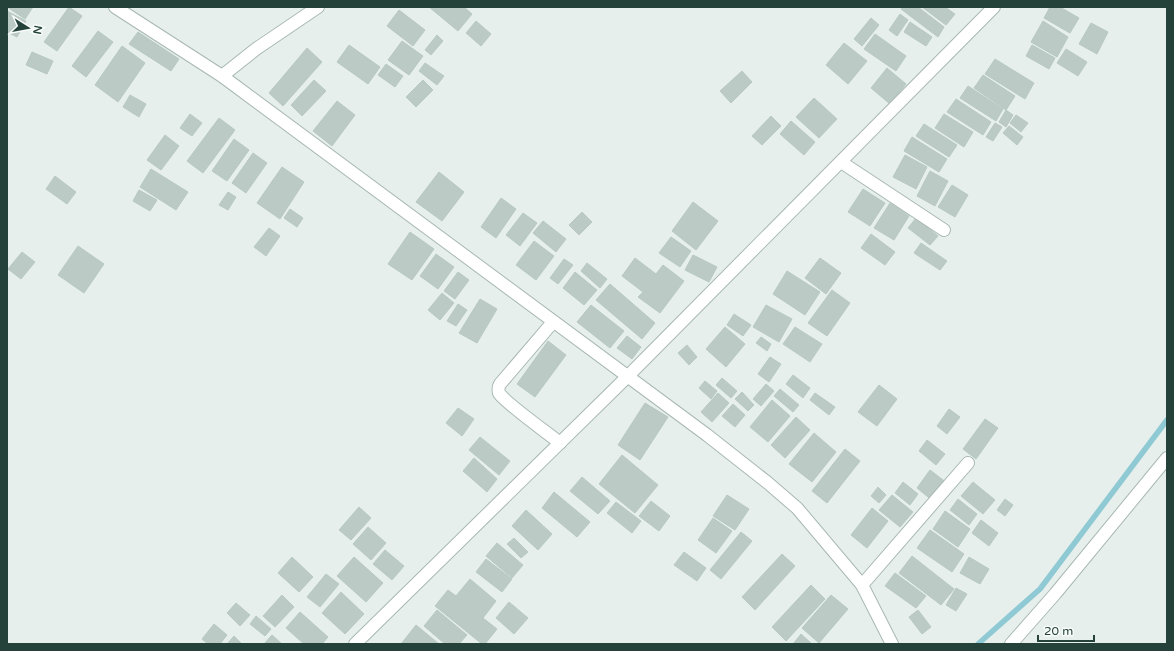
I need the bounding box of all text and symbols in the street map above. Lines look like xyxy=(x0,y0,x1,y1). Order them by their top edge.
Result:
north arrow xyxy=(8,8,48,48)
text: N xyxy=(30,24,45,35)
scale bar xyxy=(1038,617,1094,643)
text: 20 m xyxy=(1044,624,1073,638)

